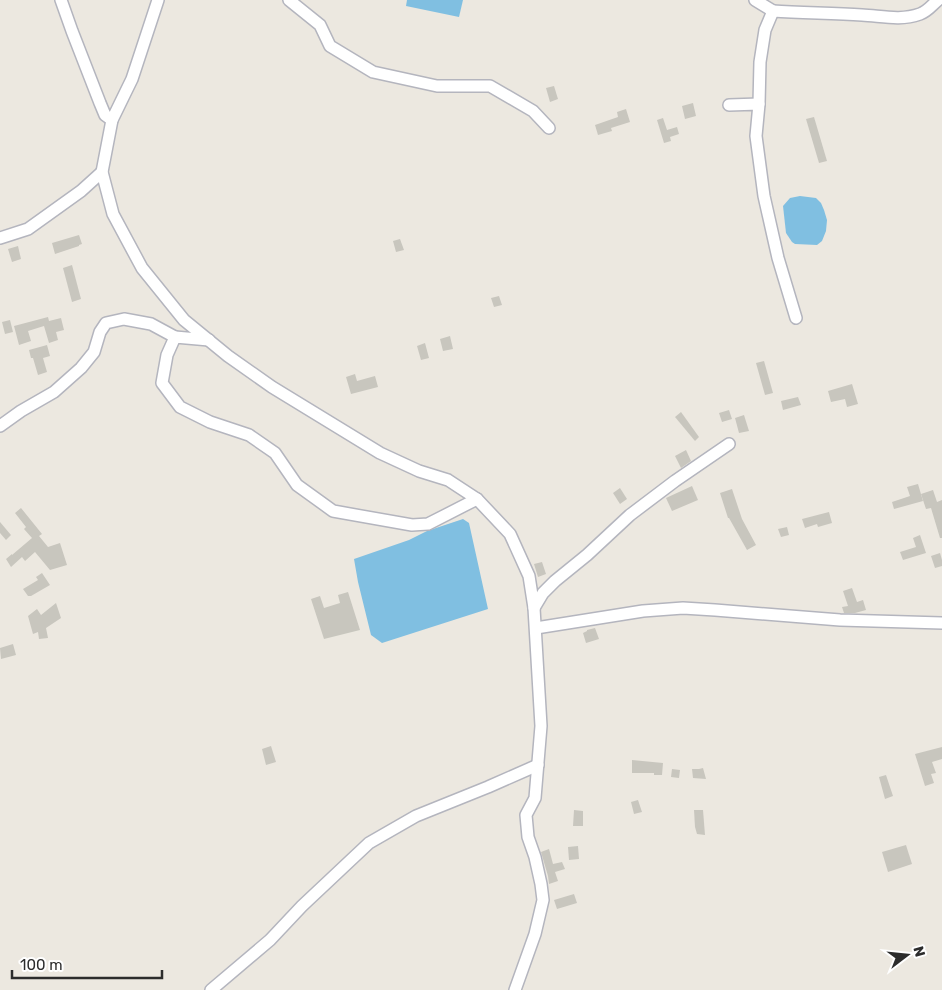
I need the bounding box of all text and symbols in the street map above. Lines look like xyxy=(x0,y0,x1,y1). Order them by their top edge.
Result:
north arrow xyxy=(882,930,932,980)
text: N xyxy=(909,944,929,959)
scale bar xyxy=(12,948,162,980)
text: 100 m xyxy=(20,956,62,974)

